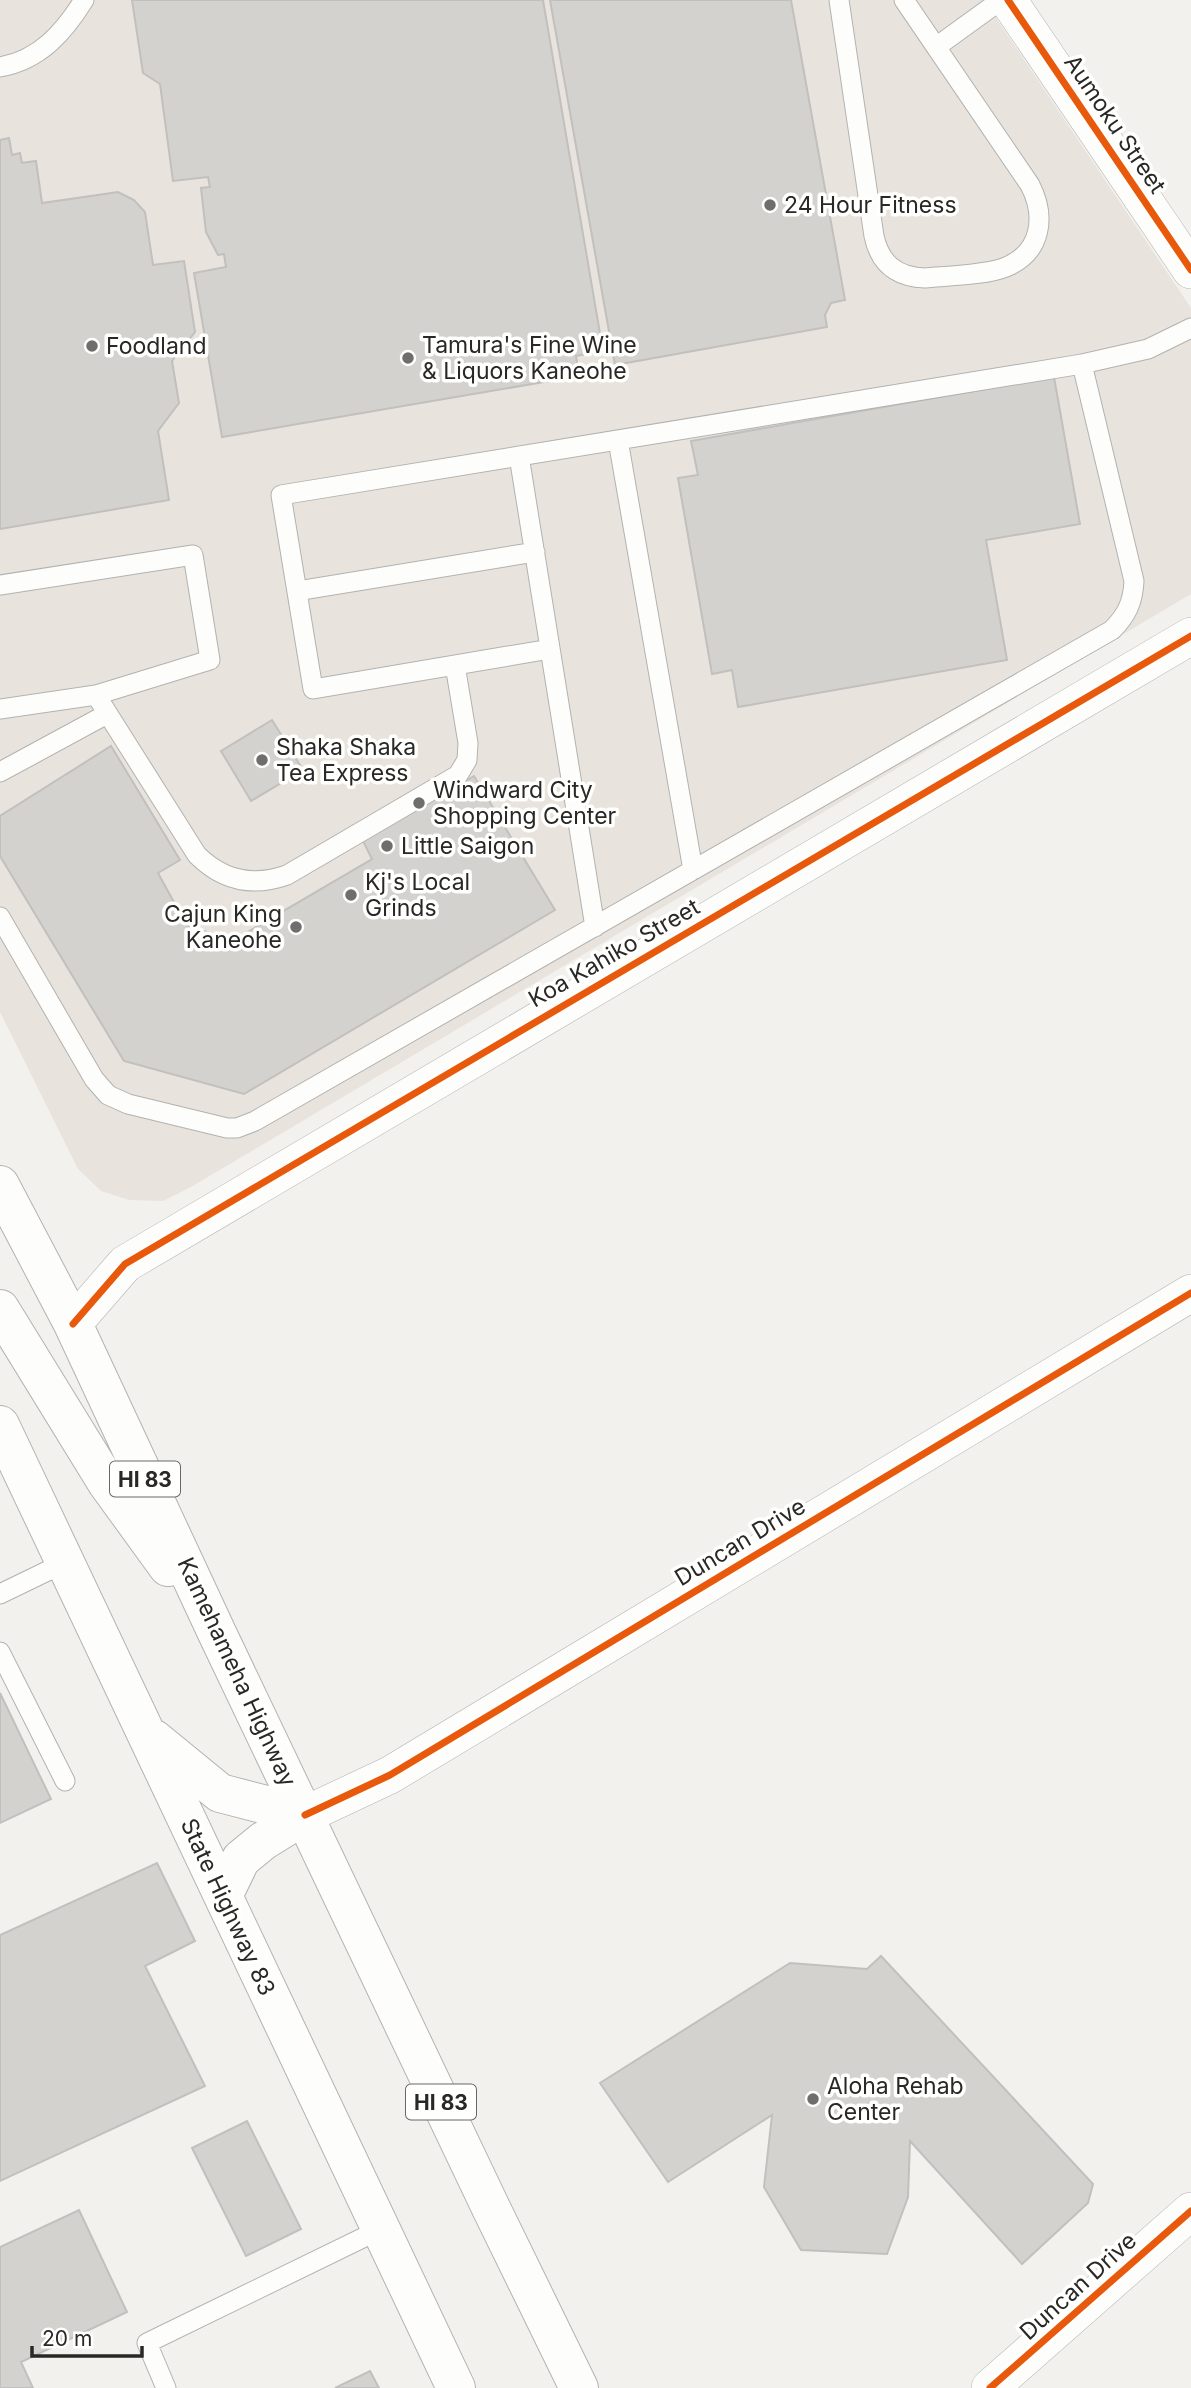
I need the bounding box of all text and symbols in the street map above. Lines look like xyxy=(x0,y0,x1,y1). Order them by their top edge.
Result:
street label: Aumoku Street xyxy=(1058,49,1172,199)
place label: 24 Hour Fitness xyxy=(784,191,957,219)
marker: 24 Hour Fitness xyxy=(762,197,778,213)
place label: Tamura's Fine Wine & Liquors Kaneohe xyxy=(422,331,637,385)
place label: Foodland xyxy=(106,332,207,360)
marker: Foodland xyxy=(84,338,100,354)
marker: Tamura's Fine Wine & Liquors Kaneohe xyxy=(400,350,416,366)
place label: Shaka Shaka Tea Express xyxy=(276,733,416,787)
marker: Shaka Shaka Tea Express xyxy=(254,752,270,768)
place label: Windward City Shopping Center xyxy=(433,776,617,830)
marker: Windward City Shopping Center xyxy=(411,795,427,811)
place label: Little Saigon xyxy=(401,832,534,860)
marker: Little Saigon xyxy=(379,838,395,854)
place label: Kj's Local Grinds xyxy=(365,868,470,922)
marker: Kj's Local Grinds xyxy=(343,887,359,903)
street label: Koa Kahiko Street xyxy=(524,892,705,1013)
place label: Cajun King Kaneohe xyxy=(164,900,282,954)
marker: Cajun King Kaneohe xyxy=(288,919,304,935)
road number: HI 83 xyxy=(110,1462,180,1496)
street label: Duncan Drive xyxy=(670,1492,810,1592)
street label: Kamehameha Highway xyxy=(172,1553,302,1791)
street label: State Highway 83 xyxy=(175,1814,281,2000)
place label: Aloha Rehab Center xyxy=(827,2072,964,2126)
road number: HI 83 xyxy=(406,2084,476,2120)
marker: Aloha Rehab Center xyxy=(805,2091,821,2107)
street label: Duncan Drive xyxy=(1014,2226,1142,2346)
scale bar xyxy=(32,2314,142,2358)
text: 20 m xyxy=(42,2326,92,2351)

